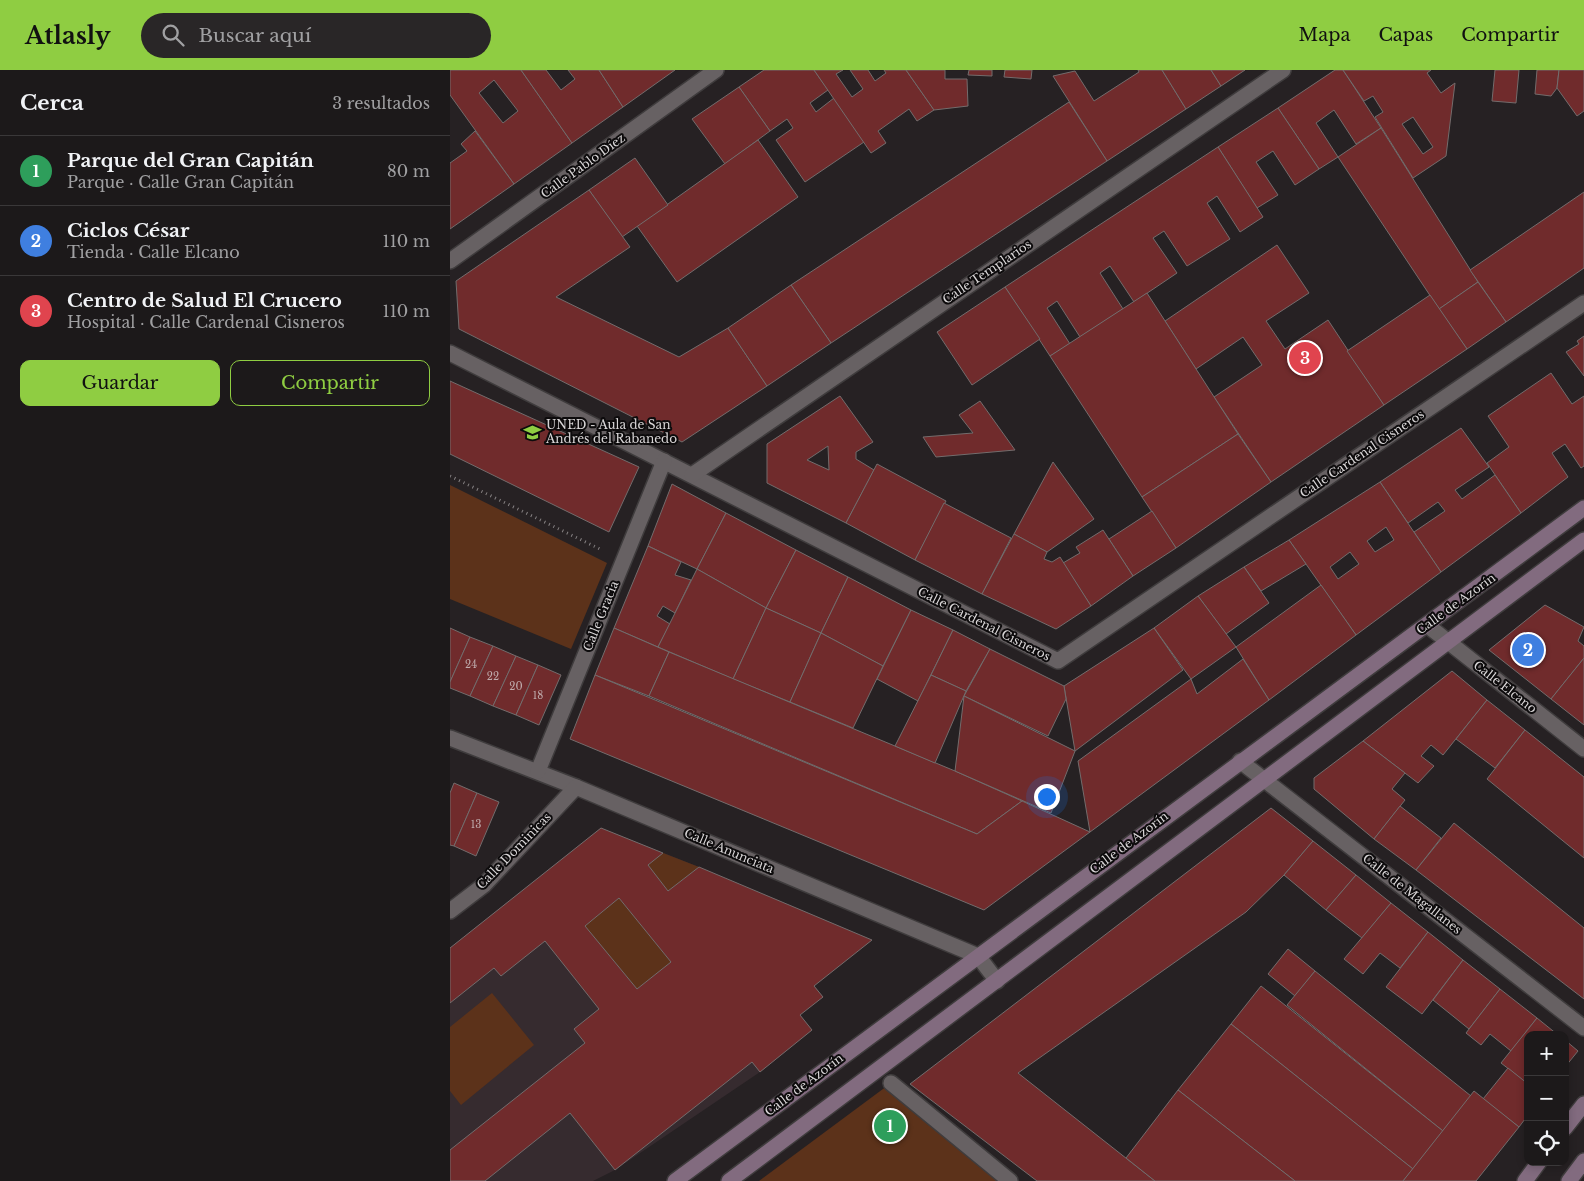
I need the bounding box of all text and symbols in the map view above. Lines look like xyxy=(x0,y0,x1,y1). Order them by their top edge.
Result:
search box xyxy=(141,13,491,58)
text: Atlasly xyxy=(25,21,111,50)
icon: search xyxy=(159,21,187,49)
text: Buscar aquí xyxy=(199,24,311,47)
text: Mapa xyxy=(1299,24,1350,46)
text: Capas xyxy=(1378,24,1433,46)
text: Compartir xyxy=(1461,24,1559,46)
text: Cerca xyxy=(20,90,84,116)
text: 3 resultados xyxy=(332,93,430,113)
street label: Calle Pablo Díez xyxy=(538,130,628,201)
text: Parque del Gran Capitán xyxy=(67,149,314,172)
text: 1 xyxy=(33,161,39,181)
text: 80 m xyxy=(387,161,430,181)
text: Parque · Calle Gran Capitán xyxy=(67,172,294,192)
text: Ciclos César xyxy=(67,219,189,242)
text: 2 xyxy=(31,231,41,251)
text: 110 m xyxy=(383,231,430,251)
street label: Calle Templarios xyxy=(939,236,1034,307)
text: Tienda · Calle Elcano xyxy=(67,242,240,262)
text: Centro de Salud El Crucero xyxy=(67,289,342,312)
text: 3 xyxy=(31,301,41,321)
text: 110 m xyxy=(383,301,430,321)
text: Hospital · Calle Cardenal Cisneros xyxy=(67,312,345,332)
pin: 3 xyxy=(1289,339,1321,377)
button: Guardar xyxy=(20,360,220,406)
button: Compartir xyxy=(230,360,430,406)
street label: Calle Cardenal Cisneros xyxy=(1297,406,1427,501)
place label: UNED - Aula de San Andrés del Rabanedo xyxy=(545,417,677,446)
school or university icon: UNED - Aula de San Andrés del Rabanedo xyxy=(522,422,542,442)
street label: Calle de Azorín xyxy=(1413,570,1498,637)
street label: Calle Gracia xyxy=(580,578,622,653)
street label: Calle Cardenal Cisneros xyxy=(915,584,1053,664)
pin: 2 xyxy=(1512,631,1544,669)
street label: Calle Elcano xyxy=(1471,657,1540,716)
house number: 24 xyxy=(465,658,477,671)
house number: 22 xyxy=(487,670,499,683)
house number: 20 xyxy=(509,680,523,693)
house number: 18 xyxy=(533,689,543,702)
your location xyxy=(1034,784,1060,810)
street label: Calle de Azorín xyxy=(1087,808,1171,877)
street label: Calle Dominicas xyxy=(473,809,554,892)
house number: 13 xyxy=(471,818,481,831)
street label: Calle Anunciata xyxy=(682,825,777,876)
street label: Calle de Magallanes xyxy=(1360,850,1465,937)
map controls xyxy=(1524,1031,1569,1166)
button: + xyxy=(1524,1031,1569,1076)
street label: Calle de Azorín xyxy=(762,1050,846,1119)
button: − xyxy=(1524,1076,1569,1121)
pin: 1 xyxy=(874,1107,906,1145)
button: locate xyxy=(1524,1121,1569,1166)

